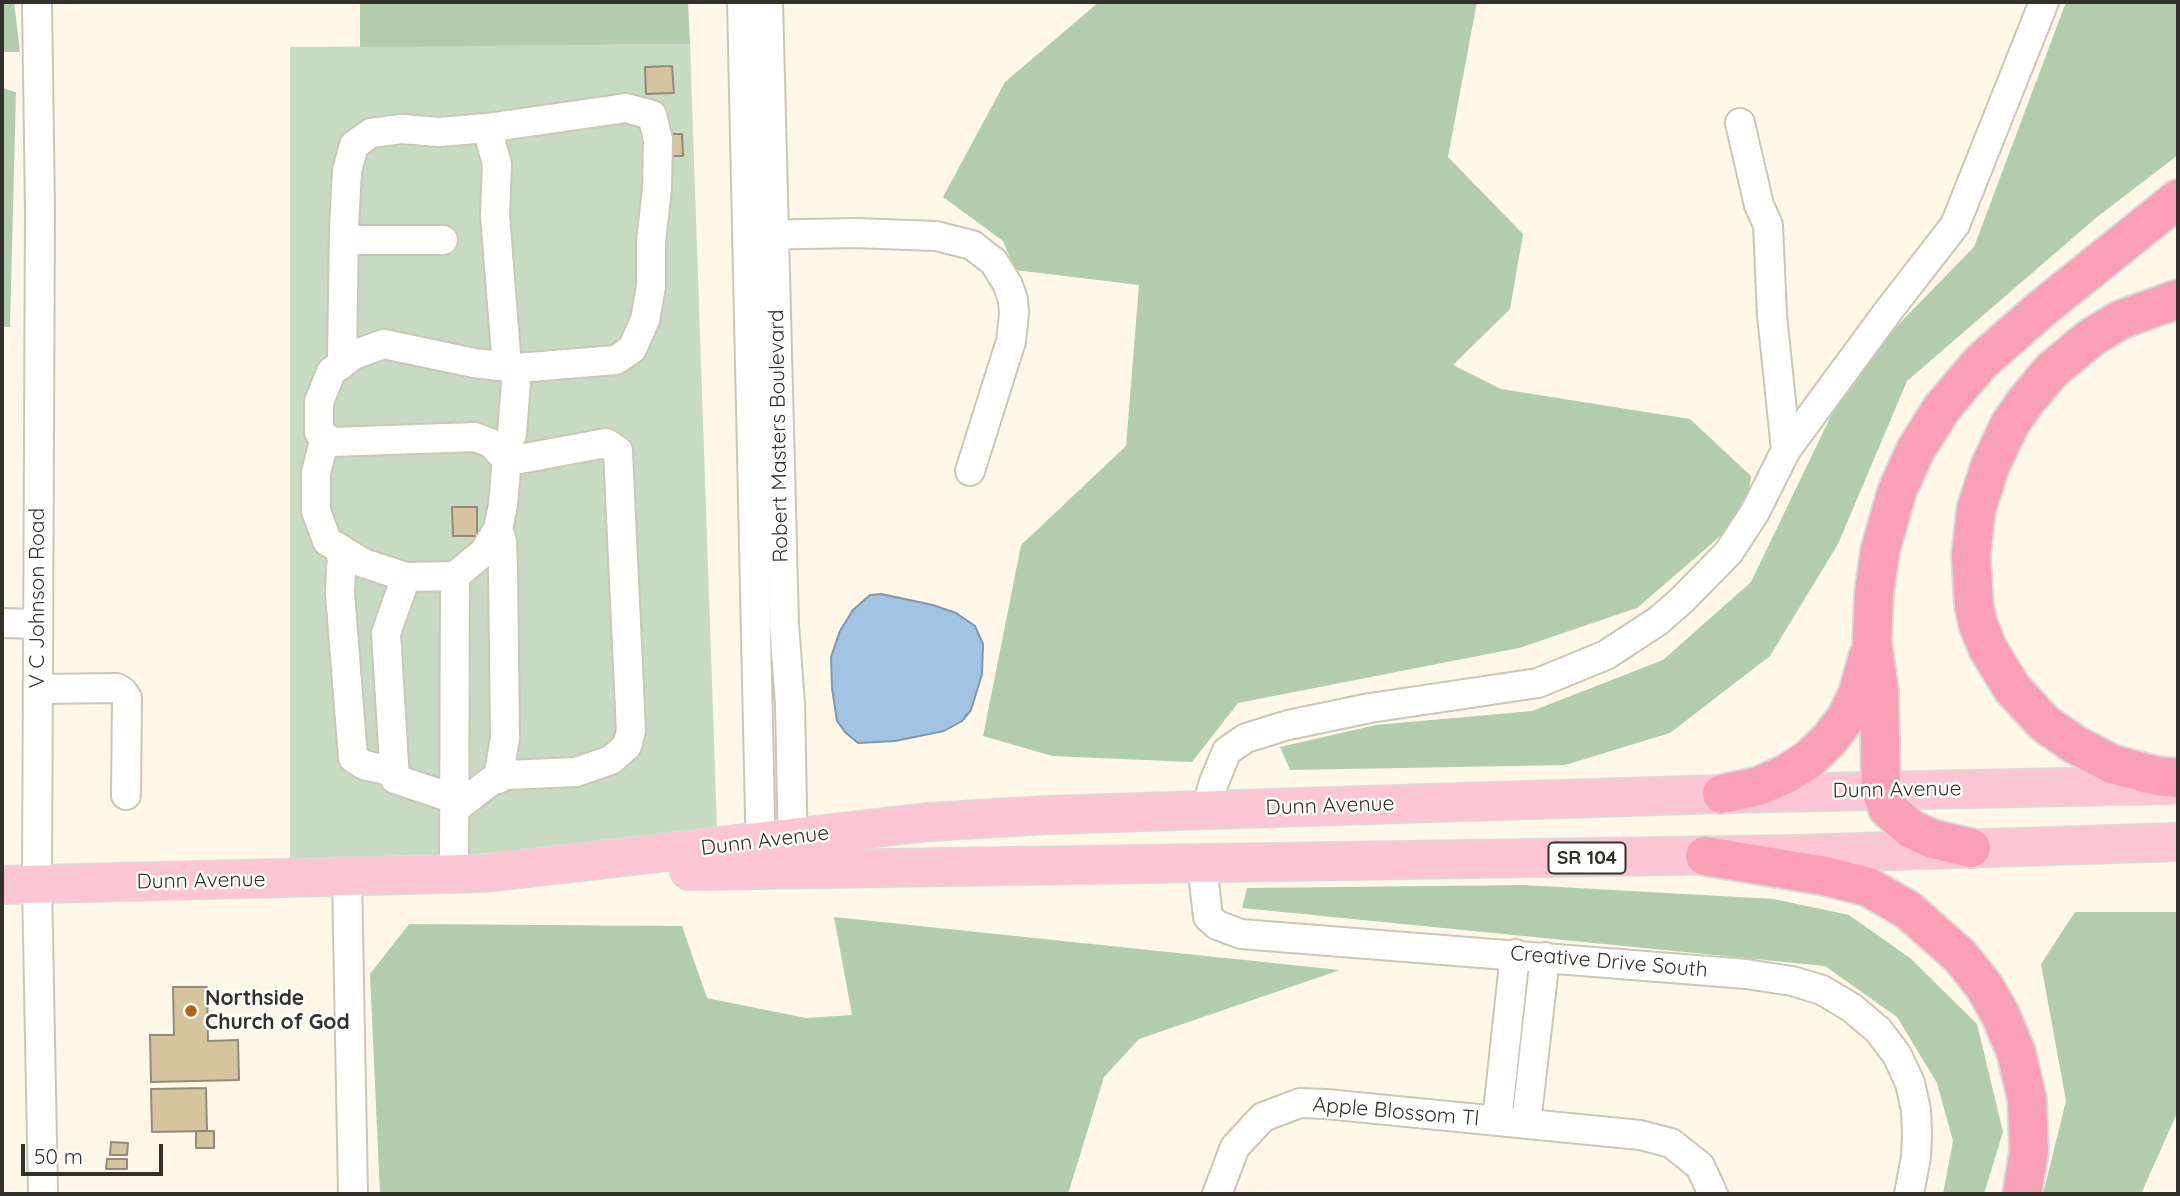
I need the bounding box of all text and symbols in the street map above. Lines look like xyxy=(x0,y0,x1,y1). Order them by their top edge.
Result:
street label: Robert Masters Boulevard xyxy=(764,309,794,563)
street label: V C Johnson Road xyxy=(25,508,51,688)
street label: Dunn Avenue xyxy=(1832,776,1962,804)
street label: Dunn Avenue xyxy=(1265,791,1395,821)
street label: Dunn Avenue xyxy=(700,821,830,861)
road number: SR 104 xyxy=(1548,842,1626,874)
street label: Dunn Avenue xyxy=(136,867,266,895)
street label: Creative Drive South xyxy=(1509,941,1709,983)
place label: Northside Church of God xyxy=(205,986,350,1036)
marker: Northside Church of God xyxy=(183,1003,199,1019)
street label: Apple Blossom Tl xyxy=(1312,1092,1480,1132)
scale bar xyxy=(24,1130,166,1174)
text: 50 m xyxy=(34,1143,83,1169)

